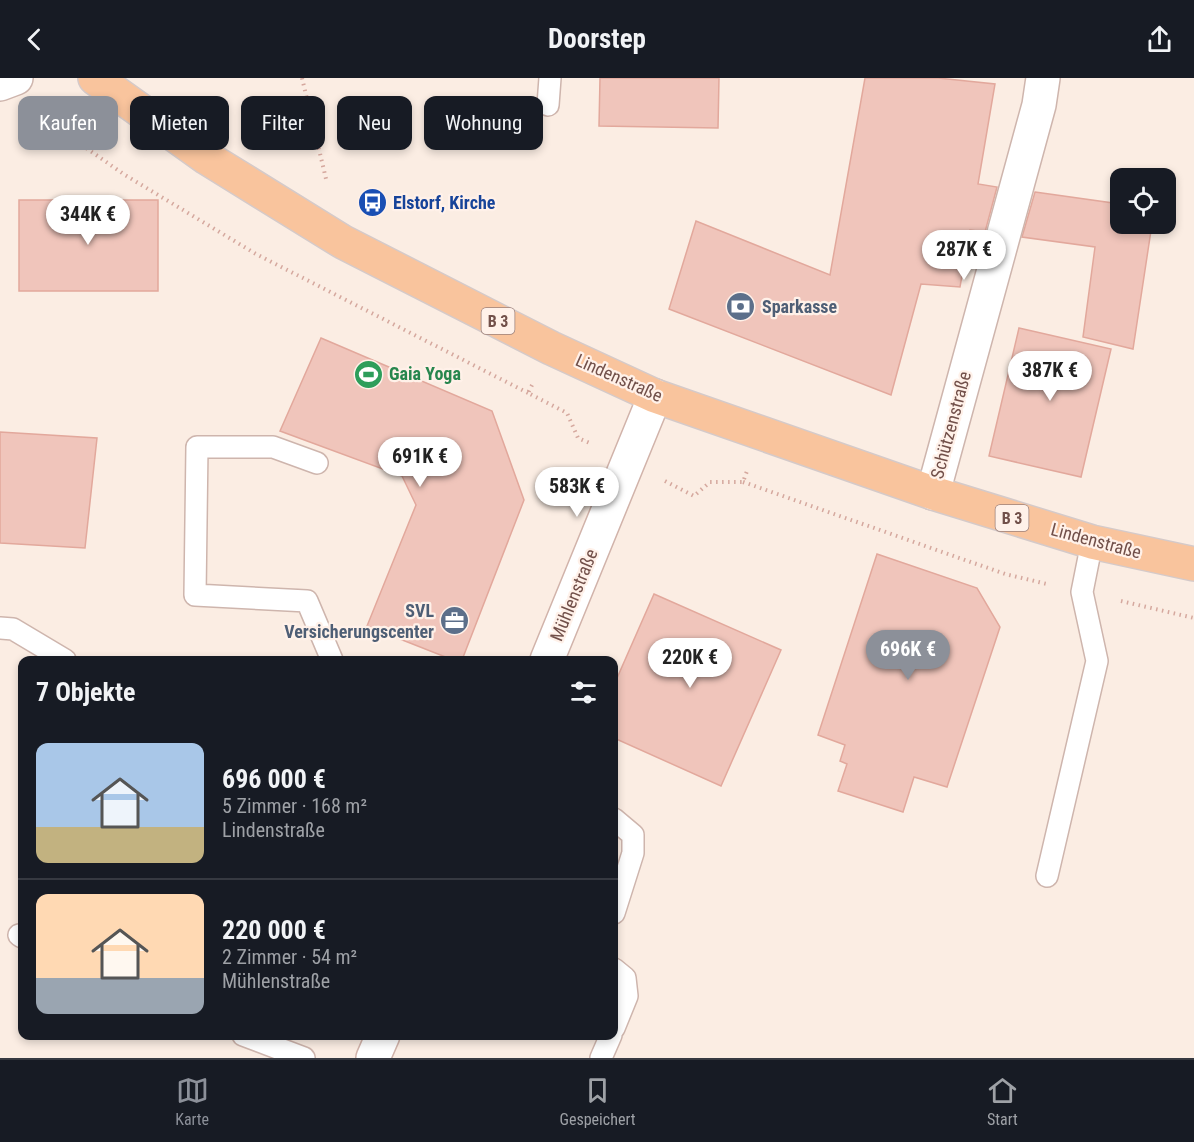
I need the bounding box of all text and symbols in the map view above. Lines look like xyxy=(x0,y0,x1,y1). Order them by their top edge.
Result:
icon: back xyxy=(18,23,51,56)
text: Doorstep xyxy=(548,23,646,55)
icon: share xyxy=(1143,23,1176,56)
chip: Kaufen xyxy=(18,96,118,150)
chip: Mieten xyxy=(130,96,229,150)
chip: Filter xyxy=(241,96,325,150)
chip: Neu xyxy=(337,96,412,150)
chip: Wohnung xyxy=(424,96,543,150)
map controls xyxy=(1110,168,1176,234)
button: locate xyxy=(1110,168,1176,234)
bus stop icon: Elstorf, Kirche xyxy=(356,187,388,219)
place label: Elstorf, Kirche xyxy=(393,192,496,213)
pin: 344K € xyxy=(39,195,137,246)
text: 344K € xyxy=(60,202,116,226)
pin: 287K € xyxy=(915,230,1013,281)
text: 287K € xyxy=(936,237,992,261)
bank icon: Sparkasse xyxy=(725,291,757,323)
place label: Sparkasse xyxy=(762,296,837,317)
road number: B 3 xyxy=(482,308,514,334)
street label: Lindenstraße xyxy=(573,349,666,406)
pin: 387K € xyxy=(1001,351,1099,402)
sports icon: Gaia Yoga xyxy=(352,358,384,390)
text: 387K € xyxy=(1022,358,1078,382)
place label: Gaia Yoga xyxy=(389,363,461,384)
street label: Schützenstraße xyxy=(926,369,975,481)
pin: 691K € xyxy=(371,437,469,488)
text: 691K € xyxy=(392,444,448,468)
pin: 583K € xyxy=(528,467,626,518)
text: 583K € xyxy=(549,474,605,498)
road number: B 3 xyxy=(996,505,1028,531)
street label: Lindenstraße xyxy=(1049,518,1144,563)
street label: Mühlenstraße xyxy=(546,546,602,644)
place label: SVL Versicherungscenter xyxy=(284,600,434,642)
office icon: SVL Versicherungscenter xyxy=(439,605,471,637)
pin: 696K € xyxy=(859,630,957,681)
text: 696K € xyxy=(880,637,936,661)
pin: 220K € xyxy=(641,638,739,689)
text: 220K € xyxy=(662,645,718,669)
icon: filters xyxy=(567,676,600,709)
text: 7 Objekte xyxy=(36,677,135,707)
text: 696 000 € xyxy=(222,764,326,794)
icon: home xyxy=(84,767,156,839)
text: 5 Zimmer · 168 m² xyxy=(222,794,367,818)
text: Lindenstraße xyxy=(222,818,325,842)
text: 220 000 € xyxy=(222,915,326,945)
icon: home xyxy=(84,918,156,990)
text: 2 Zimmer · 54 m² xyxy=(222,945,357,969)
text: Mühlenstraße xyxy=(222,969,330,993)
tab: Karte xyxy=(175,1074,209,1129)
tab: Gespeichert xyxy=(559,1074,635,1129)
tab: Start xyxy=(986,1074,1019,1129)

